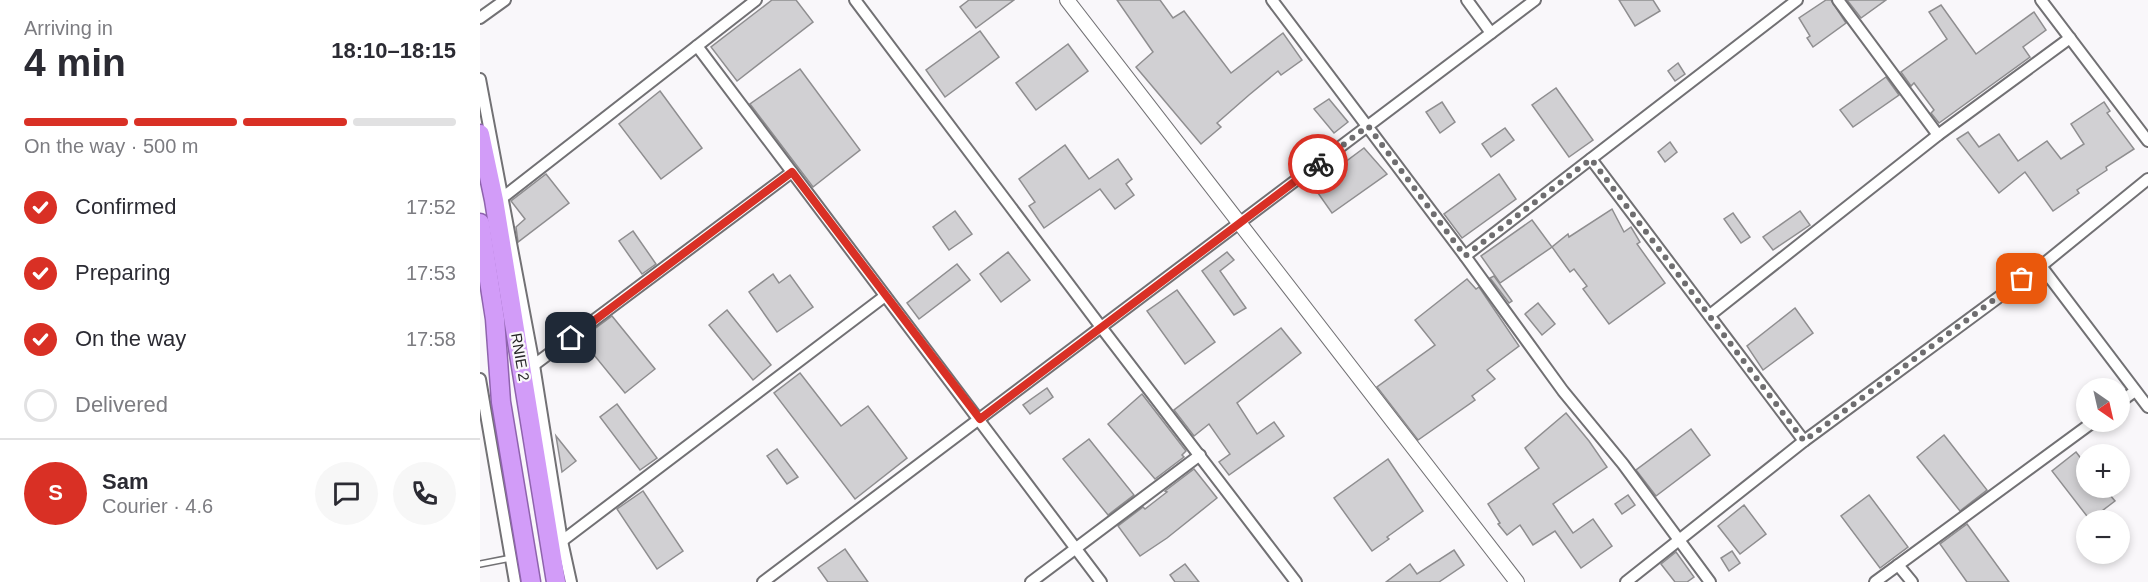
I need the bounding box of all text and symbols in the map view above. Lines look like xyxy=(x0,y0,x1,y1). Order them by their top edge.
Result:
text: Arriving in xyxy=(24,17,113,39)
text: 18:10–18:15 xyxy=(331,38,456,63)
text: 4 min xyxy=(24,41,126,84)
courier xyxy=(1288,134,1348,194)
text: On the way · 500 m xyxy=(24,135,199,157)
icon: bike xyxy=(1302,148,1335,181)
icon: check xyxy=(24,191,57,224)
text: Confirmed xyxy=(75,194,176,219)
text: 17:52 xyxy=(406,196,456,218)
pin xyxy=(1996,253,2047,304)
icon: check xyxy=(24,257,57,290)
text: Preparing xyxy=(75,260,170,285)
text: 17:53 xyxy=(406,262,456,284)
icon: bag xyxy=(2005,262,2038,295)
pin xyxy=(545,312,596,363)
icon: home xyxy=(554,321,587,354)
icon: check xyxy=(24,323,57,356)
text: On the way xyxy=(75,326,186,351)
text: 17:58 xyxy=(406,328,456,350)
street label: RNIE 2 xyxy=(508,332,533,382)
north arrow xyxy=(2076,378,2130,432)
map controls xyxy=(2076,378,2130,564)
text: Delivered xyxy=(75,392,168,417)
button: + xyxy=(2076,444,2130,498)
button: chat xyxy=(315,462,378,525)
button: phone xyxy=(393,462,456,525)
text: Sam xyxy=(102,469,148,494)
text: S xyxy=(48,480,63,505)
text: Courier · 4.6 xyxy=(102,495,213,517)
button: − xyxy=(2076,510,2130,564)

